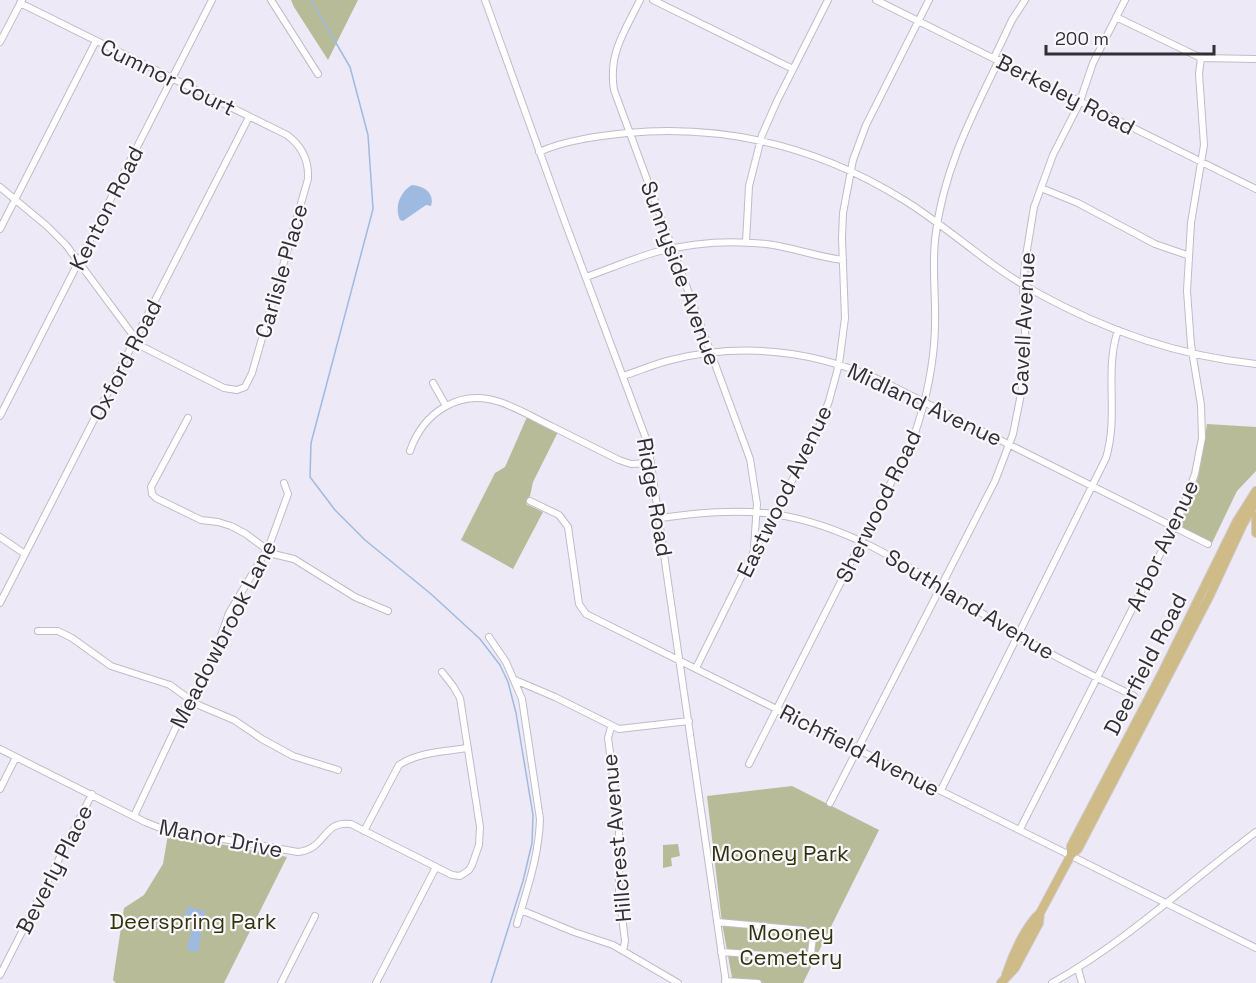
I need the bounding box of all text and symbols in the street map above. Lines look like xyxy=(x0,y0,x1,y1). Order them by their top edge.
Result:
scale bar xyxy=(1046,18,1214,56)
text: 200 m xyxy=(1055,27,1109,50)
street label: Cumnor Court xyxy=(96,32,240,122)
street label: Berkeley Road xyxy=(992,47,1140,141)
street label: Kenton Road xyxy=(63,141,149,275)
street label: Sunnyside Avenue xyxy=(635,177,727,369)
street label: Carlisle Place xyxy=(248,200,314,342)
street label: Cavell Avenue xyxy=(1005,251,1041,397)
street label: Oxford Road xyxy=(82,295,168,425)
street label: Midland Avenue xyxy=(843,356,1007,452)
street label: Eastwood Avenue xyxy=(730,400,838,582)
street label: Sherwood Road xyxy=(829,425,927,587)
street label: Ridge Road xyxy=(631,435,679,559)
street label: Arbor Avenue xyxy=(1119,475,1205,615)
street label: Meadowbrook Lane xyxy=(163,535,283,733)
street label: Southland Avenue xyxy=(880,542,1060,666)
street label: Deerfield Road xyxy=(1097,588,1193,740)
street label: Richfield Avenue xyxy=(775,698,945,802)
street label: Hillcrest Avenue xyxy=(595,753,637,923)
street label: Beverly Place xyxy=(9,800,99,938)
street label: Manor Drive xyxy=(157,812,285,864)
park label: Mooney Park xyxy=(711,839,849,867)
park label: Deerspring Park xyxy=(109,907,277,935)
park label: Mooney Cemetery xyxy=(739,918,843,971)

